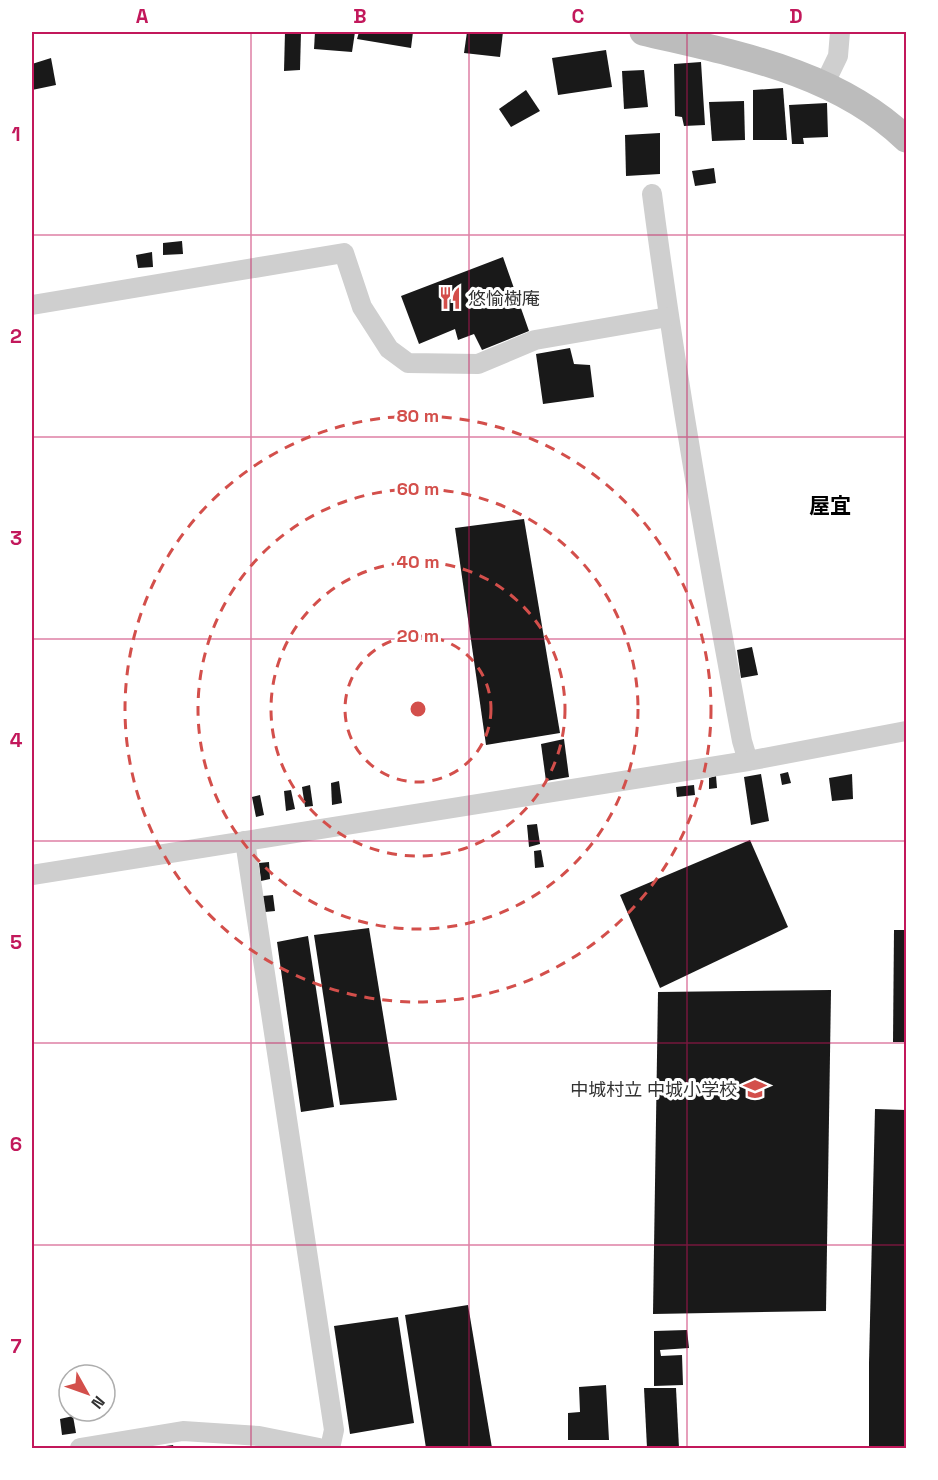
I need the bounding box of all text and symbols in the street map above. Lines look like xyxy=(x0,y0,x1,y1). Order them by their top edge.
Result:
text: A xyxy=(136,3,149,29)
text: B xyxy=(353,3,367,29)
text: C xyxy=(572,3,585,29)
text: D xyxy=(789,3,803,29)
text: 1 xyxy=(11,121,21,147)
restaurant icon: 悠愉樹庵 xyxy=(437,285,463,311)
place label: 悠愉樹庵 xyxy=(468,287,540,310)
text: 2 xyxy=(10,323,22,349)
text: 80 m xyxy=(397,404,439,427)
text: 60 m xyxy=(397,477,439,500)
district label: 屋宜 xyxy=(809,492,851,519)
text: 3 xyxy=(10,525,22,551)
text: 40 m xyxy=(396,550,440,573)
text: 20 m xyxy=(397,624,439,647)
centre of rings xyxy=(408,699,428,719)
text: 4 xyxy=(10,727,23,753)
text: 5 xyxy=(10,929,22,955)
school or university icon: 中城村立 中城小学校 xyxy=(742,1076,768,1102)
place label: 中城村立 中城小学校 xyxy=(570,1078,737,1101)
text: 6 xyxy=(10,1131,22,1157)
text: 7 xyxy=(10,1333,22,1359)
north arrow xyxy=(57,1363,117,1423)
text: N xyxy=(87,1391,110,1413)

